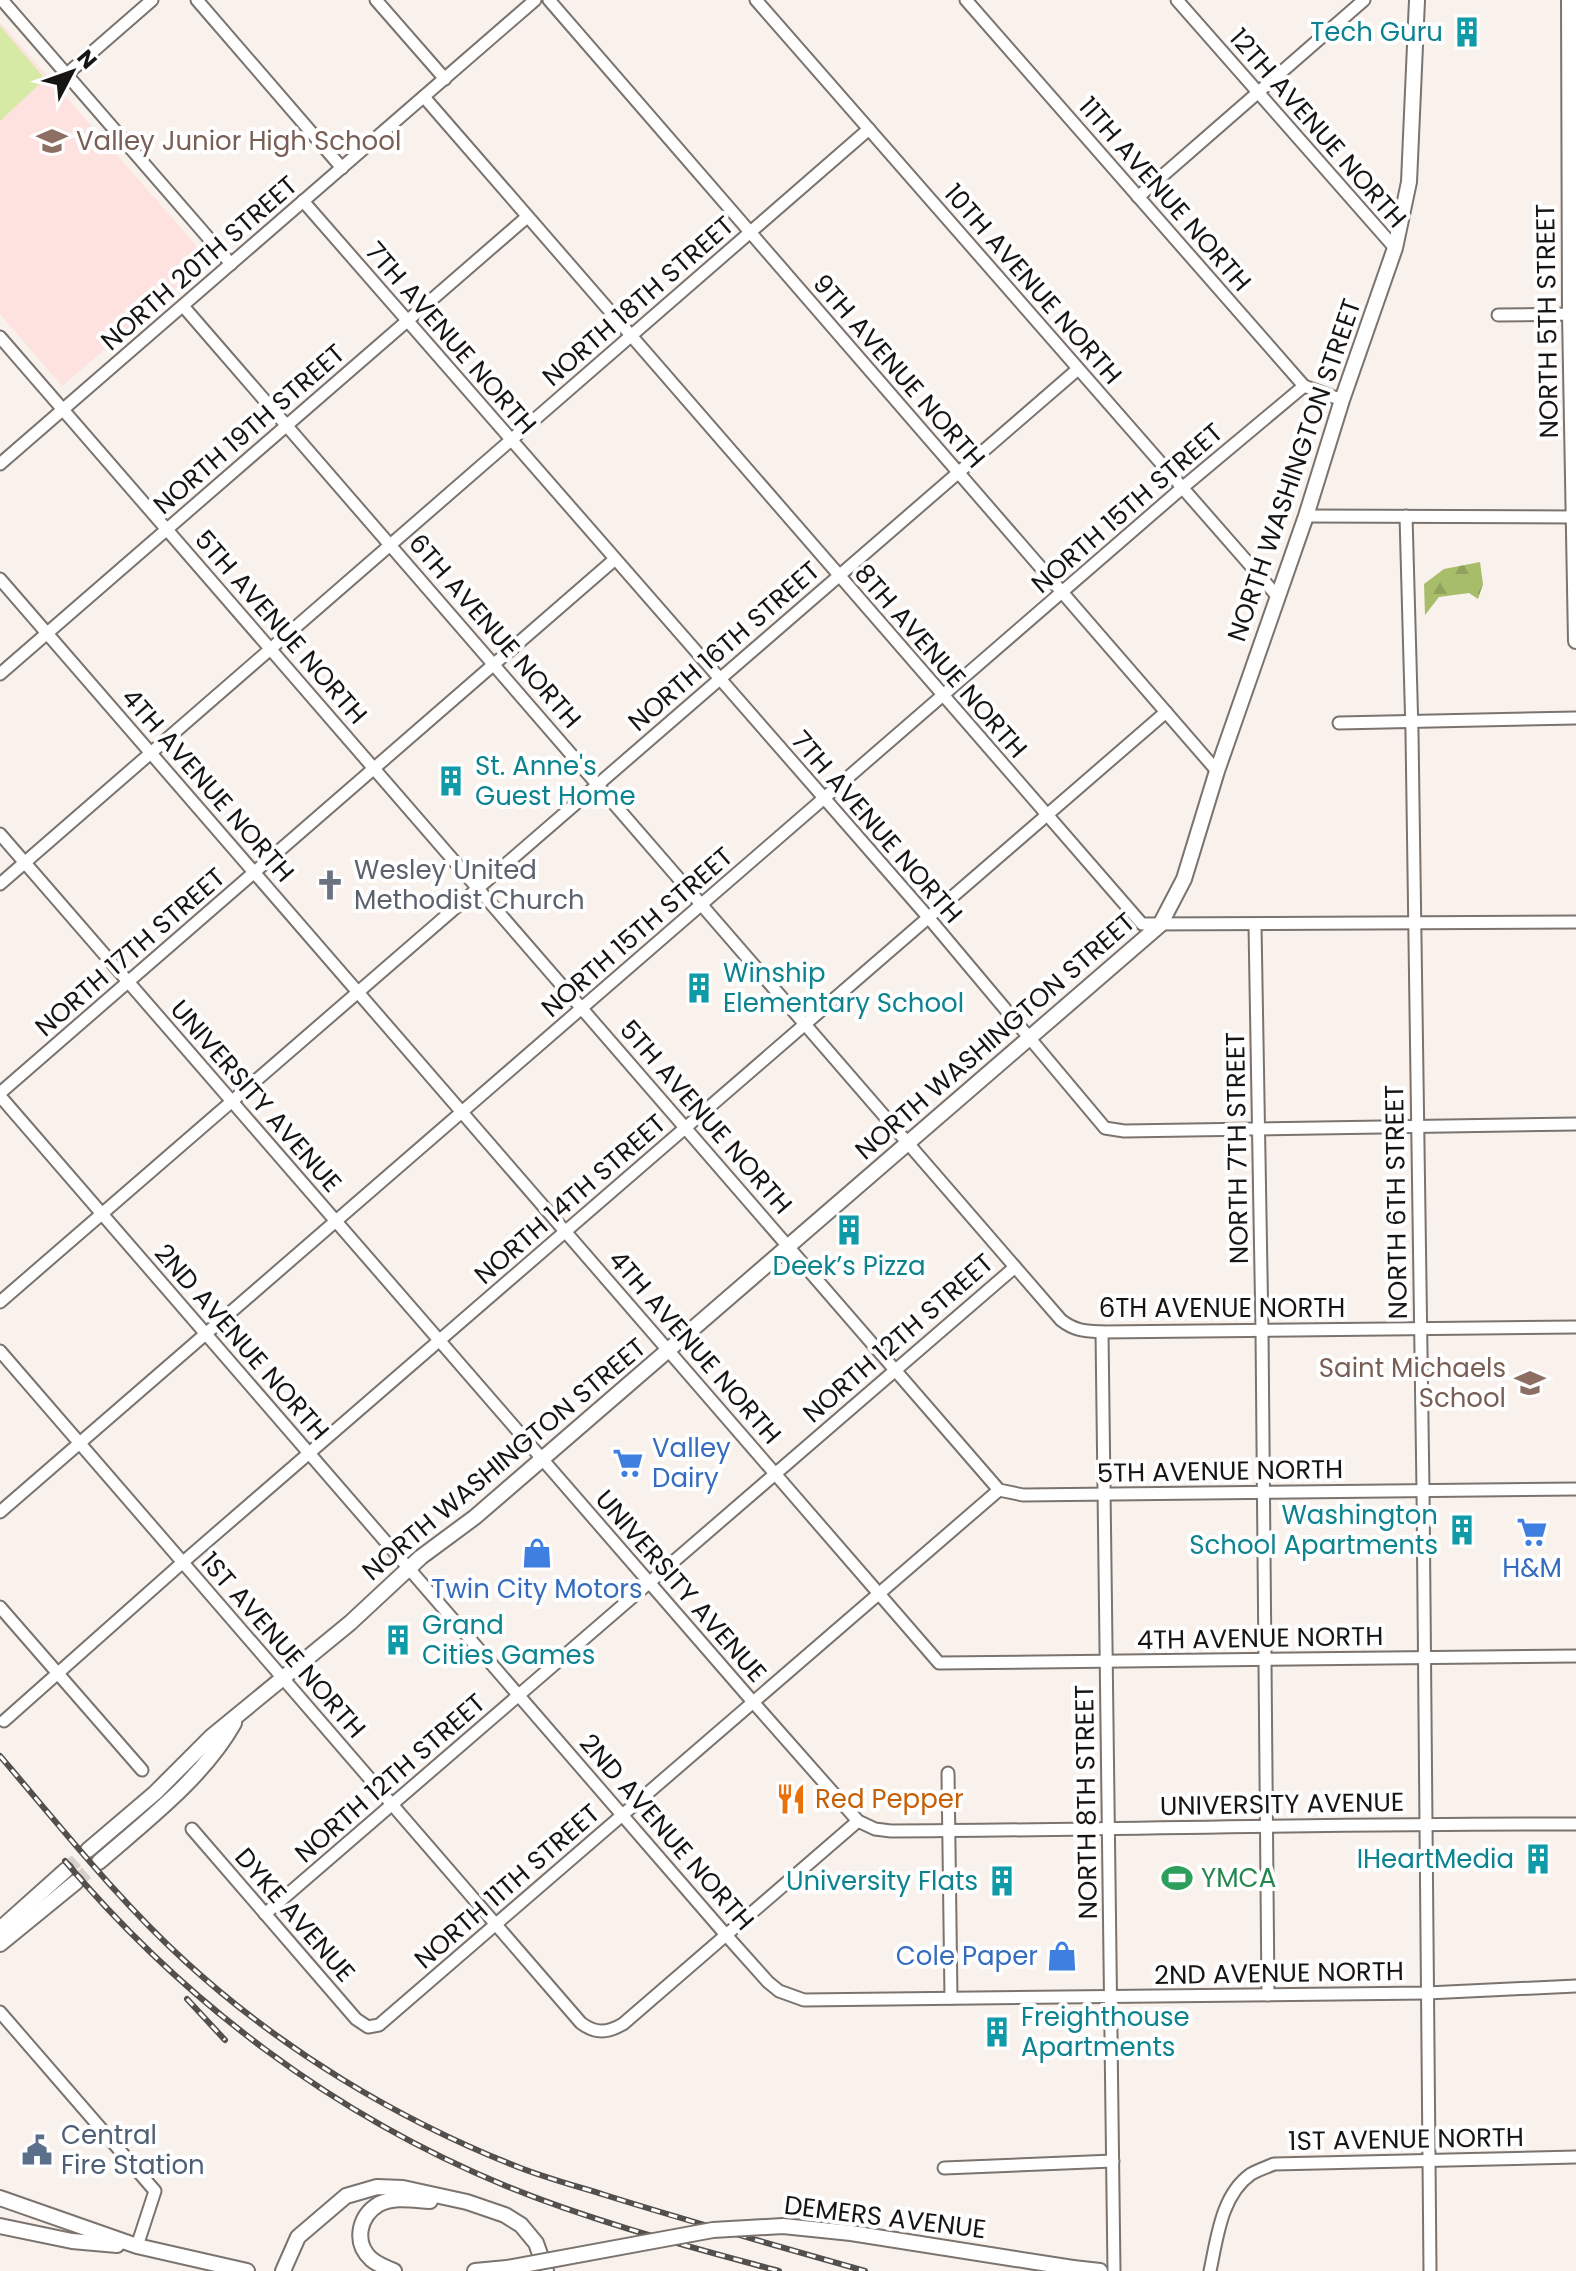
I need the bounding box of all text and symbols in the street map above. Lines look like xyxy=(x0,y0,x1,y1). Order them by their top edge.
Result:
place label: Tech Guru xyxy=(1310,14,1443,50)
building icon: Tech Guru xyxy=(1450,15,1484,49)
street label: 12TH AVENUE NORTH xyxy=(1221,21,1415,235)
north arrow xyxy=(32,32,112,112)
text: N xyxy=(70,43,104,76)
street label: 11TH AVENUE NORTH xyxy=(1070,89,1260,299)
place label: Valley Junior High School xyxy=(76,123,401,159)
school or university icon: Valley Junior High School xyxy=(35,124,69,158)
street label: NORTH 20TH STREET xyxy=(93,168,305,358)
street label: 10TH AVENUE NORTH xyxy=(936,176,1130,392)
street label: NORTH 5TH STREET xyxy=(1527,203,1567,439)
street label: NORTH 18TH STREET xyxy=(534,208,742,394)
street label: 7TH AVENUE NORTH xyxy=(357,234,545,442)
street label: 9TH AVENUE NORTH xyxy=(805,266,993,476)
street label: NORTH WASHINGTON STREET xyxy=(1218,294,1370,646)
street label: NORTH 19TH STREET xyxy=(145,336,353,522)
street label: NORTH 15TH STREET xyxy=(1023,415,1231,601)
street label: 5TH AVENUE NORTH xyxy=(187,522,375,732)
street label: 6TH AVENUE NORTH xyxy=(401,526,589,736)
street label: NORTH 16TH STREET xyxy=(620,553,828,739)
street label: 8TH AVENUE NORTH xyxy=(847,556,1035,766)
street label: 4TH AVENUE NORTH xyxy=(114,680,302,890)
street label: 7TH AVENUE NORTH xyxy=(783,723,971,931)
place label: St. Anne's Guest Home xyxy=(475,748,636,814)
building icon: St. Anne's Guest Home xyxy=(434,764,468,798)
street label: NORTH 15TH STREET xyxy=(533,839,741,1025)
place label: Wesley United Methodist Church xyxy=(354,852,585,918)
street label: NORTH 17TH STREET xyxy=(27,859,233,1045)
church icon: Wesley United Methodist Church xyxy=(313,868,347,902)
street label: NORTH WASHINGTON STREET xyxy=(847,904,1143,1168)
place label: Winship Elementary School xyxy=(723,955,964,1021)
building icon: Winship Elementary School xyxy=(682,971,716,1005)
street label: UNIVERSITY AVENUE xyxy=(162,992,350,1200)
street label: 5TH AVENUE NORTH xyxy=(612,1012,800,1222)
street label: NORTH 7TH STREET xyxy=(1217,1031,1257,1265)
street label: NORTH 6TH STREET xyxy=(1376,1084,1416,1320)
street label: NORTH 14TH STREET xyxy=(466,1106,674,1292)
building icon: Deek’s Pizza xyxy=(832,1213,866,1247)
street label: 2ND AVENUE NORTH xyxy=(147,1236,337,1448)
street label: 4TH AVENUE NORTH xyxy=(601,1242,789,1452)
street label: NORTH 12TH STREET xyxy=(795,1245,1001,1431)
place label: Deek’s Pizza xyxy=(773,1248,925,1284)
street label: 6TH AVENUE NORTH xyxy=(1099,1290,1345,1326)
street label: NORTH WASHINGTON STREET xyxy=(354,1329,654,1589)
place label: Saint Michaels School xyxy=(1319,1350,1506,1416)
school or university icon: Saint Michaels School xyxy=(1513,1366,1547,1400)
place label: Valley Dairy xyxy=(652,1430,731,1496)
supermarket icon: Valley Dairy xyxy=(611,1446,645,1480)
street label: 5TH AVENUE NORTH xyxy=(1096,1451,1344,1491)
street label: UNIVERSITY AVENUE xyxy=(587,1482,775,1690)
place label: Washington School Apartments xyxy=(1189,1497,1438,1563)
building icon: Washington School Apartments xyxy=(1445,1513,1479,1547)
supermarket icon: H&M xyxy=(1515,1515,1549,1549)
shop icon: Twin City Motors xyxy=(520,1536,554,1570)
street label: 1ST AVENUE NORTH xyxy=(192,1544,374,1746)
place label: H&M xyxy=(1502,1550,1562,1586)
place label: Twin City Motors xyxy=(431,1571,643,1607)
place label: Grand Cities Games xyxy=(422,1607,595,1673)
street label: 4TH AVENUE NORTH xyxy=(1136,1618,1384,1658)
building icon: Grand Cities Games xyxy=(381,1623,415,1657)
street label: NORTH 8TH STREET xyxy=(1066,1684,1106,1920)
street label: NORTH 12TH STREET xyxy=(287,1685,493,1871)
street label: 2ND AVENUE NORTH xyxy=(572,1726,762,1938)
place label: Red Pepper xyxy=(815,1781,964,1817)
restaurant icon: Red Pepper xyxy=(774,1782,808,1816)
street label: UNIVERSITY AVENUE xyxy=(1160,1784,1404,1824)
street label: NORTH 11TH STREET xyxy=(406,1795,608,1977)
street label: DYKE AVENUE xyxy=(227,1840,363,1990)
place label: IHeartMedia xyxy=(1357,1841,1514,1877)
building icon: IHeartMedia xyxy=(1521,1842,1555,1876)
place label: YMCA xyxy=(1201,1860,1276,1896)
sports icon: YMCA xyxy=(1160,1861,1194,1895)
place label: University Flats xyxy=(786,1863,978,1899)
building icon: University Flats xyxy=(985,1864,1019,1898)
place label: Cole Paper xyxy=(896,1938,1038,1974)
shop icon: Cole Paper xyxy=(1045,1939,1079,1973)
street label: 2ND AVENUE NORTH xyxy=(1154,1953,1404,1993)
place label: Freighthouse Apartments xyxy=(1021,1999,1190,2065)
building icon: Freighthouse Apartments xyxy=(980,2015,1014,2049)
place label: Central Fire Station xyxy=(61,2117,205,2183)
street label: 1ST AVENUE NORTH xyxy=(1288,2119,1524,2159)
public building icon: Central Fire Station xyxy=(20,2133,54,2167)
street label: DEMERS AVENUE xyxy=(782,2187,988,2247)

